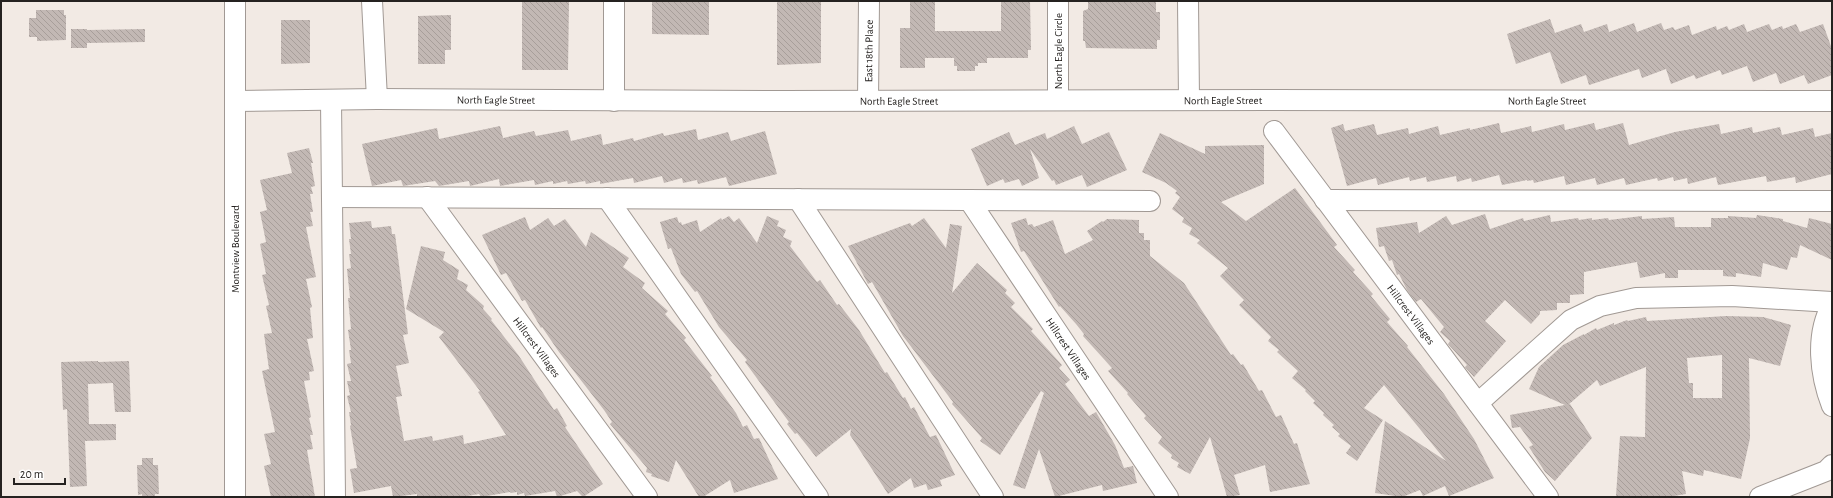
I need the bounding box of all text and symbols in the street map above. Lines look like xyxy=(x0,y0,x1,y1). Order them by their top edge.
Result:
street label: North Eagle Circle xyxy=(1053,13,1064,89)
street label: East 18th Place xyxy=(863,20,874,82)
street label: North Eagle Street xyxy=(457,94,536,105)
street label: North Eagle Street xyxy=(860,95,939,106)
street label: North Eagle Street xyxy=(1184,95,1263,106)
street label: North Eagle Street xyxy=(1508,95,1587,106)
street label: Montview Boulevard xyxy=(230,205,241,293)
street label: Hillcrest Villages xyxy=(1385,282,1437,346)
street label: Hillcrest Villages xyxy=(511,315,563,379)
street label: Hillcrest Villages xyxy=(1044,316,1093,382)
scale bar xyxy=(14,460,65,486)
text: 20 m xyxy=(20,468,43,480)

